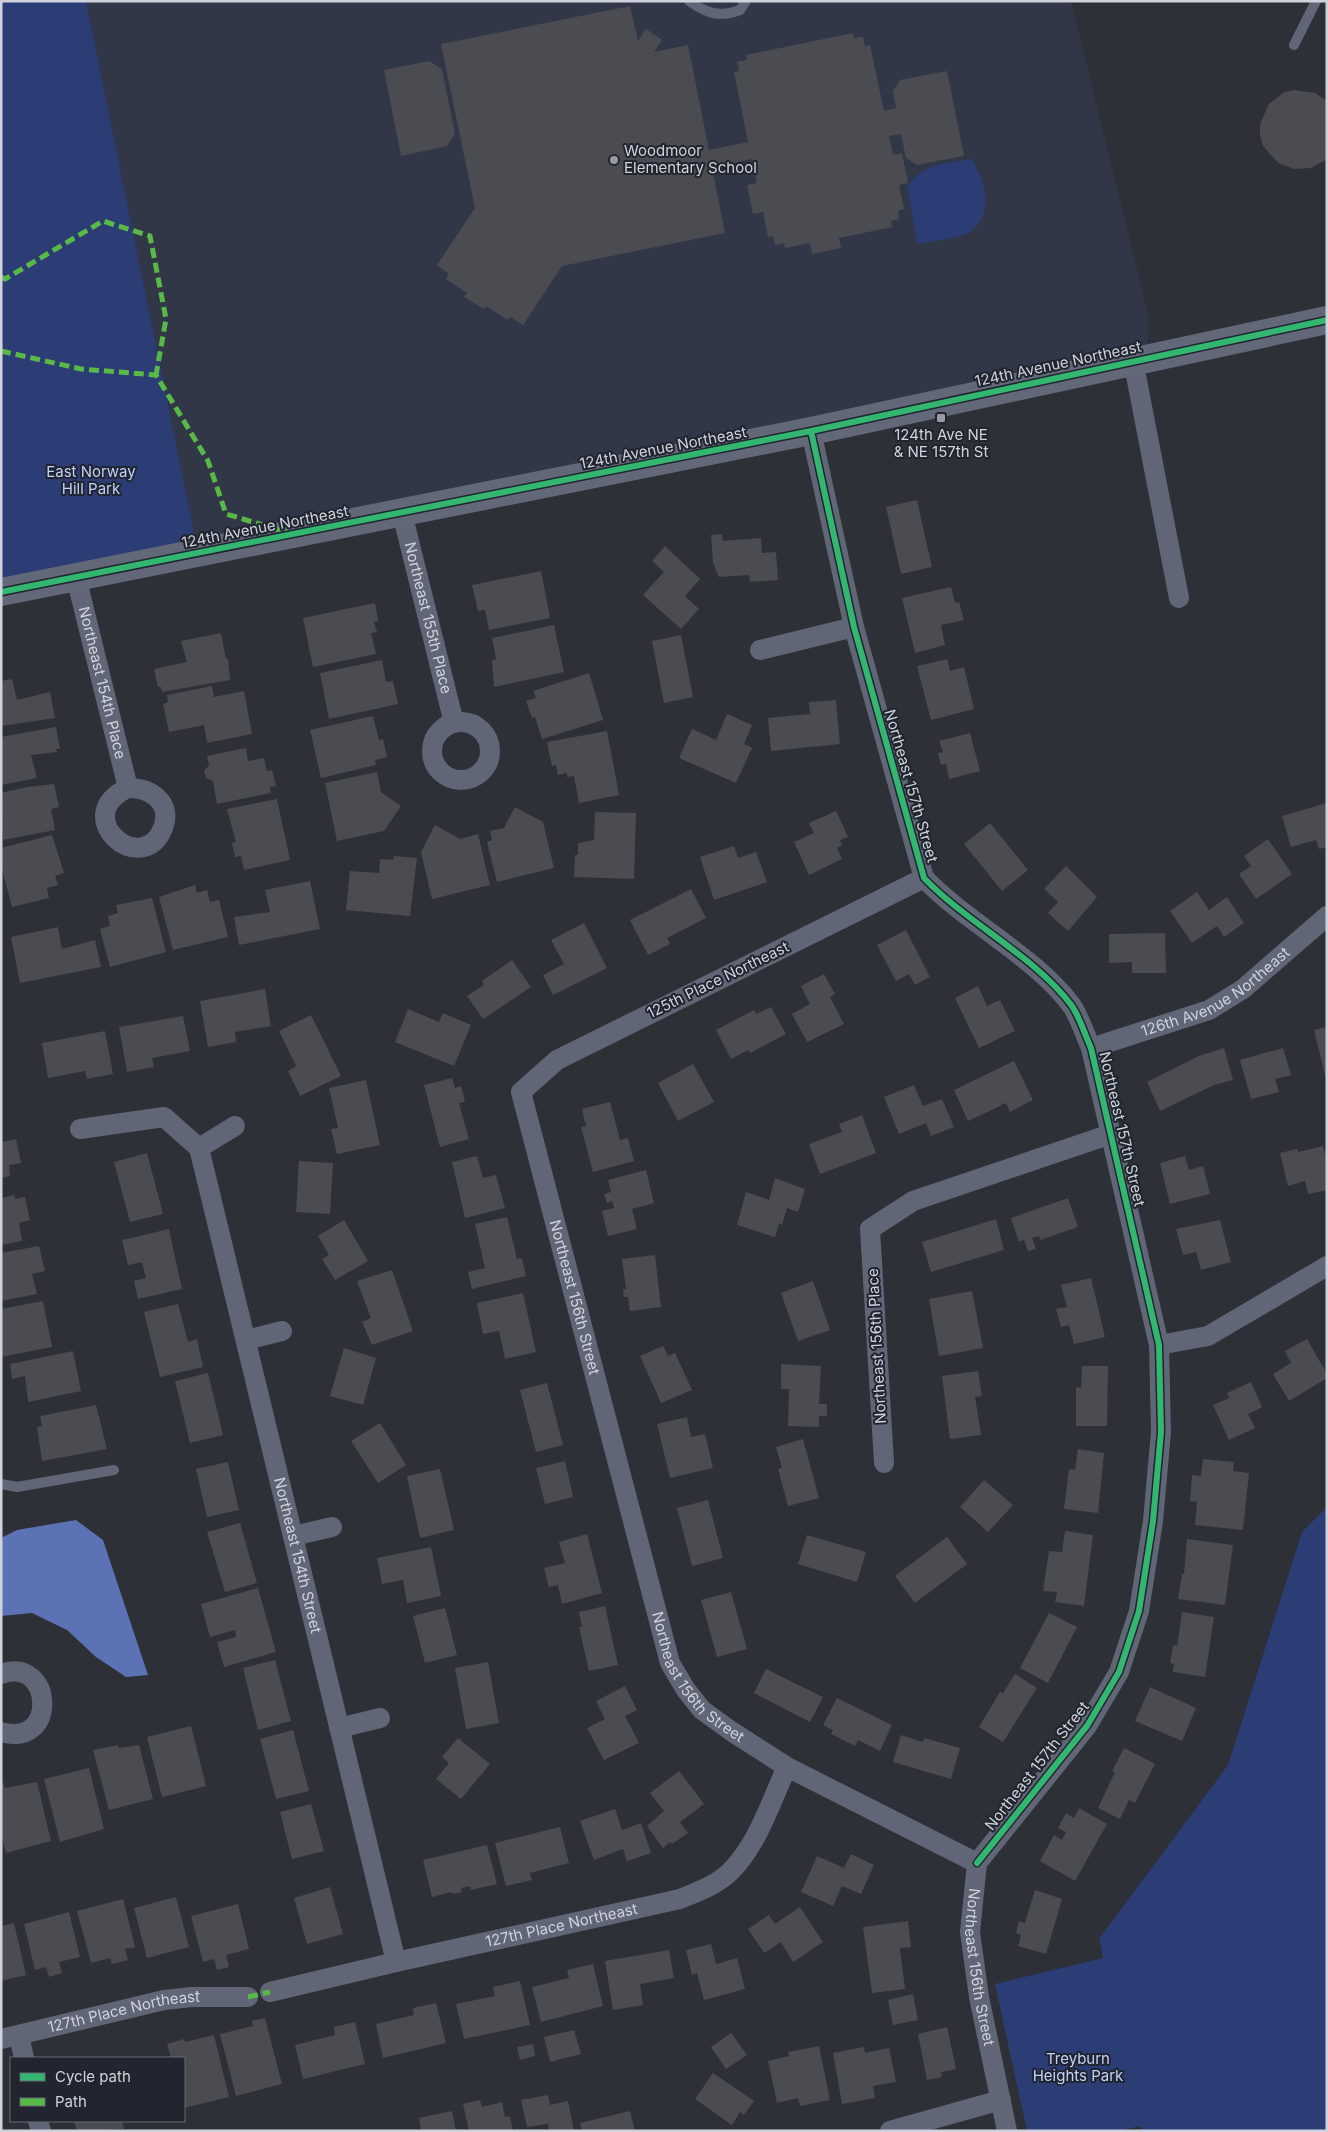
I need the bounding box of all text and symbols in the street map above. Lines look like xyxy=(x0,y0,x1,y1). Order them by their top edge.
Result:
place label: Woodmoor Elementary School xyxy=(624,141,757,177)
marker: Woodmoor Elementary School xyxy=(608,154,620,166)
street label: 124th Avenue Northeast xyxy=(973,337,1143,390)
marker: 124th Ave NE & NE 157th St xyxy=(935,412,947,424)
street label: 124th Avenue Northeast xyxy=(578,422,748,473)
place label: 124th Ave NE & NE 157th St xyxy=(894,425,988,461)
park label: East Norway Hill Park xyxy=(46,462,136,498)
street label: 124th Avenue Northeast xyxy=(180,501,350,552)
street label: Northeast 155th Place xyxy=(401,540,456,696)
street label: Northeast 154th Place xyxy=(75,605,130,761)
street label: Northeast 157th Street xyxy=(881,707,942,865)
street label: 125th Place Northeast xyxy=(644,937,792,1022)
street label: 126th Avenue Northeast xyxy=(1139,943,1293,1040)
street label: Northeast 157th Street xyxy=(1095,1050,1150,1208)
street label: Northeast 156th Street xyxy=(546,1218,604,1377)
street label: Northeast 156th Place xyxy=(863,1268,890,1424)
street label: Northeast 154th Street xyxy=(270,1475,326,1635)
street label: Northeast 156th Street xyxy=(648,1610,748,1746)
street label: Northeast 157th Street xyxy=(980,1697,1093,1834)
street label: Northeast 156th Street xyxy=(961,1887,999,2048)
street label: 127th Place Northeast xyxy=(484,1899,639,1951)
street label: 127th Place Northeast xyxy=(46,1987,200,2036)
park label: Treyburn Heights Park xyxy=(1033,2049,1124,2085)
legend xyxy=(10,2057,185,2122)
text: Cycle path xyxy=(55,2067,131,2086)
text: Path xyxy=(55,2092,87,2111)

